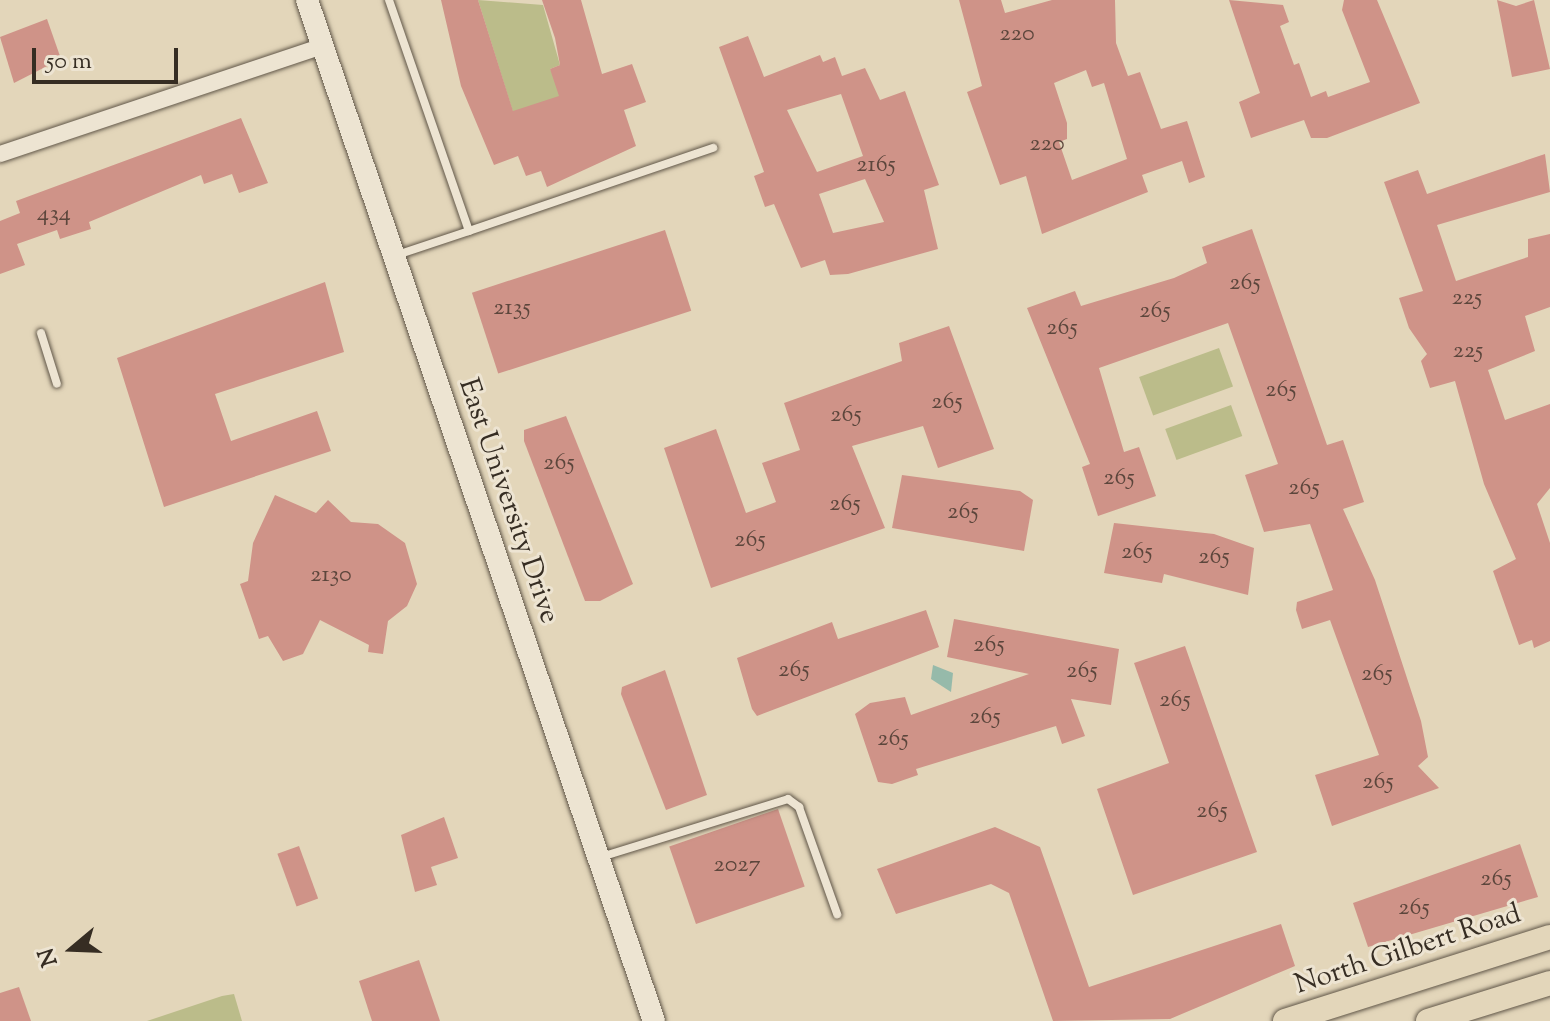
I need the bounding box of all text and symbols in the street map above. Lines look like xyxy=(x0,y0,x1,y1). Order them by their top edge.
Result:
house number: 220 xyxy=(999,21,1035,49)
scale bar xyxy=(36,32,182,82)
text: 50 m xyxy=(46,45,92,79)
house number: 220 xyxy=(1029,131,1065,159)
house number: 2165 xyxy=(856,152,896,180)
house number: 434 xyxy=(37,201,71,229)
house number: 265 xyxy=(1229,270,1261,298)
house number: 225 xyxy=(1452,285,1482,313)
house number: 2135 xyxy=(493,295,531,323)
house number: 265 xyxy=(1139,298,1171,326)
house number: 265 xyxy=(1046,315,1078,343)
house number: 225 xyxy=(1453,338,1483,366)
street label: East University Drive xyxy=(450,374,566,628)
house number: 265 xyxy=(1265,377,1297,405)
house number: 265 xyxy=(931,389,963,417)
house number: 265 xyxy=(830,402,862,430)
house number: 265 xyxy=(543,450,575,478)
house number: 265 xyxy=(1103,465,1135,493)
house number: 265 xyxy=(1288,475,1320,503)
house number: 265 xyxy=(829,491,861,519)
house number: 265 xyxy=(947,499,979,527)
house number: 265 xyxy=(734,527,766,555)
house number: 265 xyxy=(1121,539,1153,567)
house number: 265 xyxy=(1198,544,1230,572)
house number: 2130 xyxy=(310,562,352,590)
house number: 265 xyxy=(973,632,1005,660)
house number: 265 xyxy=(778,657,810,685)
house number: 265 xyxy=(1066,658,1098,686)
house number: 265 xyxy=(1361,661,1393,689)
house number: 265 xyxy=(1159,687,1191,715)
house number: 265 xyxy=(969,704,1001,732)
house number: 265 xyxy=(877,726,909,754)
house number: 265 xyxy=(1362,769,1394,797)
house number: 265 xyxy=(1196,798,1228,826)
house number: 2027 xyxy=(714,852,760,880)
house number: 265 xyxy=(1480,866,1512,894)
house number: 265 xyxy=(1398,895,1430,923)
street label: North Gilbert Road xyxy=(1291,898,1525,1002)
north arrow xyxy=(32,909,112,989)
text: N xyxy=(31,943,67,970)

